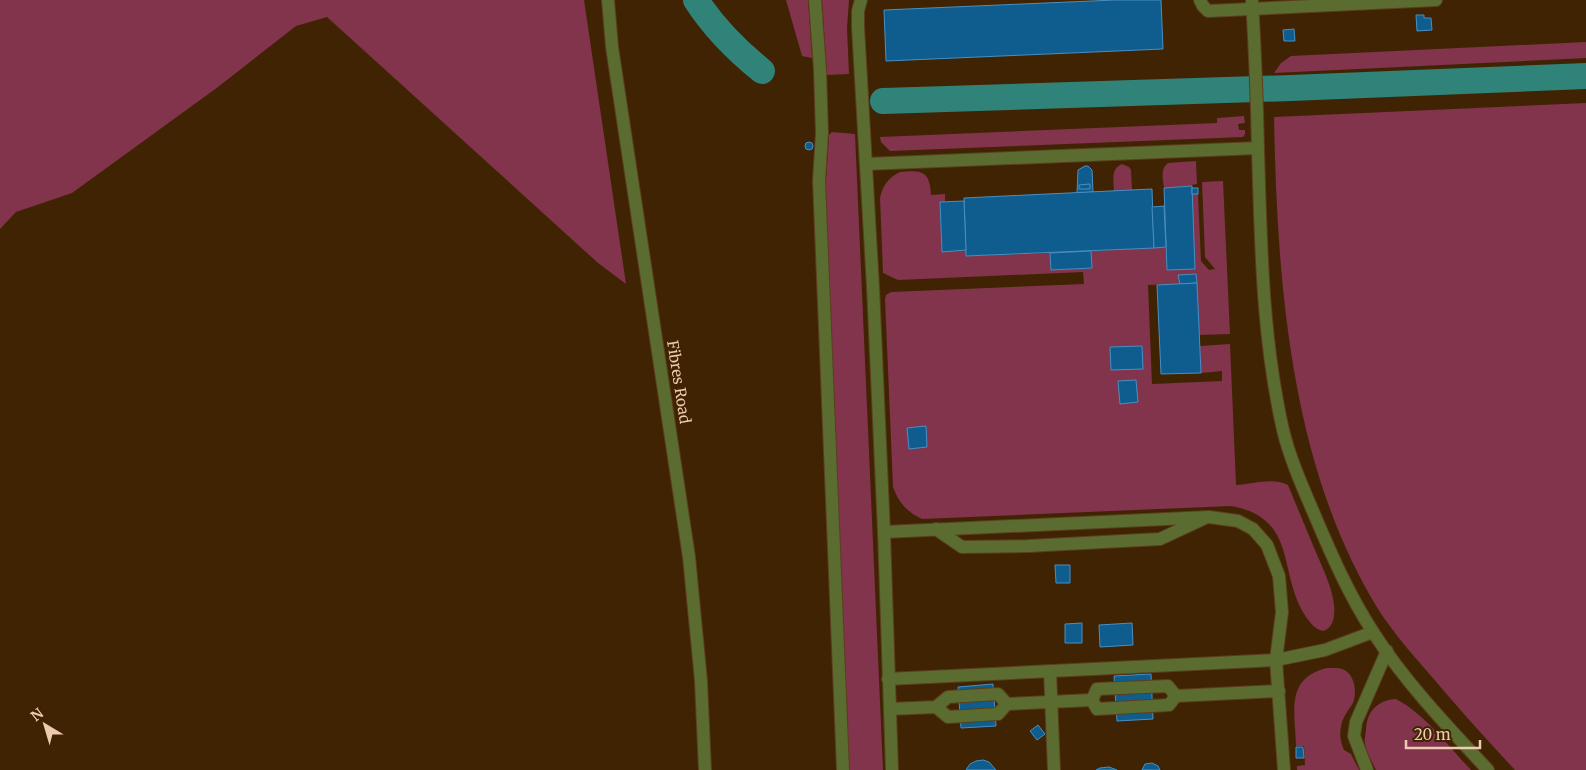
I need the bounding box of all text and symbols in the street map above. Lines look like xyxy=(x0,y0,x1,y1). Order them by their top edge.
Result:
street label: Fibres Road xyxy=(663,339,695,425)
north arrow xyxy=(20,700,70,750)
text: N xyxy=(27,704,47,725)
scale bar xyxy=(1406,718,1480,750)
text: 20 m xyxy=(1414,725,1451,744)

